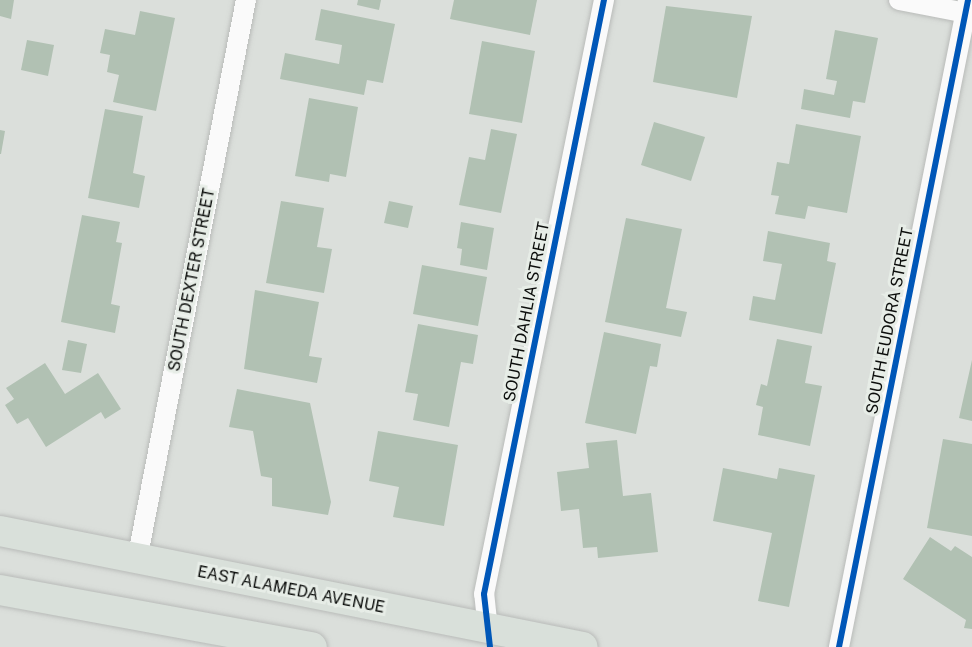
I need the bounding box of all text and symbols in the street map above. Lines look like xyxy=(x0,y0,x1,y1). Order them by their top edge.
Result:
street label: SOUTH DEXTER STREET xyxy=(165,187,219,373)
street label: SOUTH DAHLIA STREET xyxy=(500,221,554,403)
street label: SOUTH EUDORA STREET xyxy=(862,226,918,416)
street label: EAST ALAMEDA AVENUE xyxy=(196,562,386,618)

